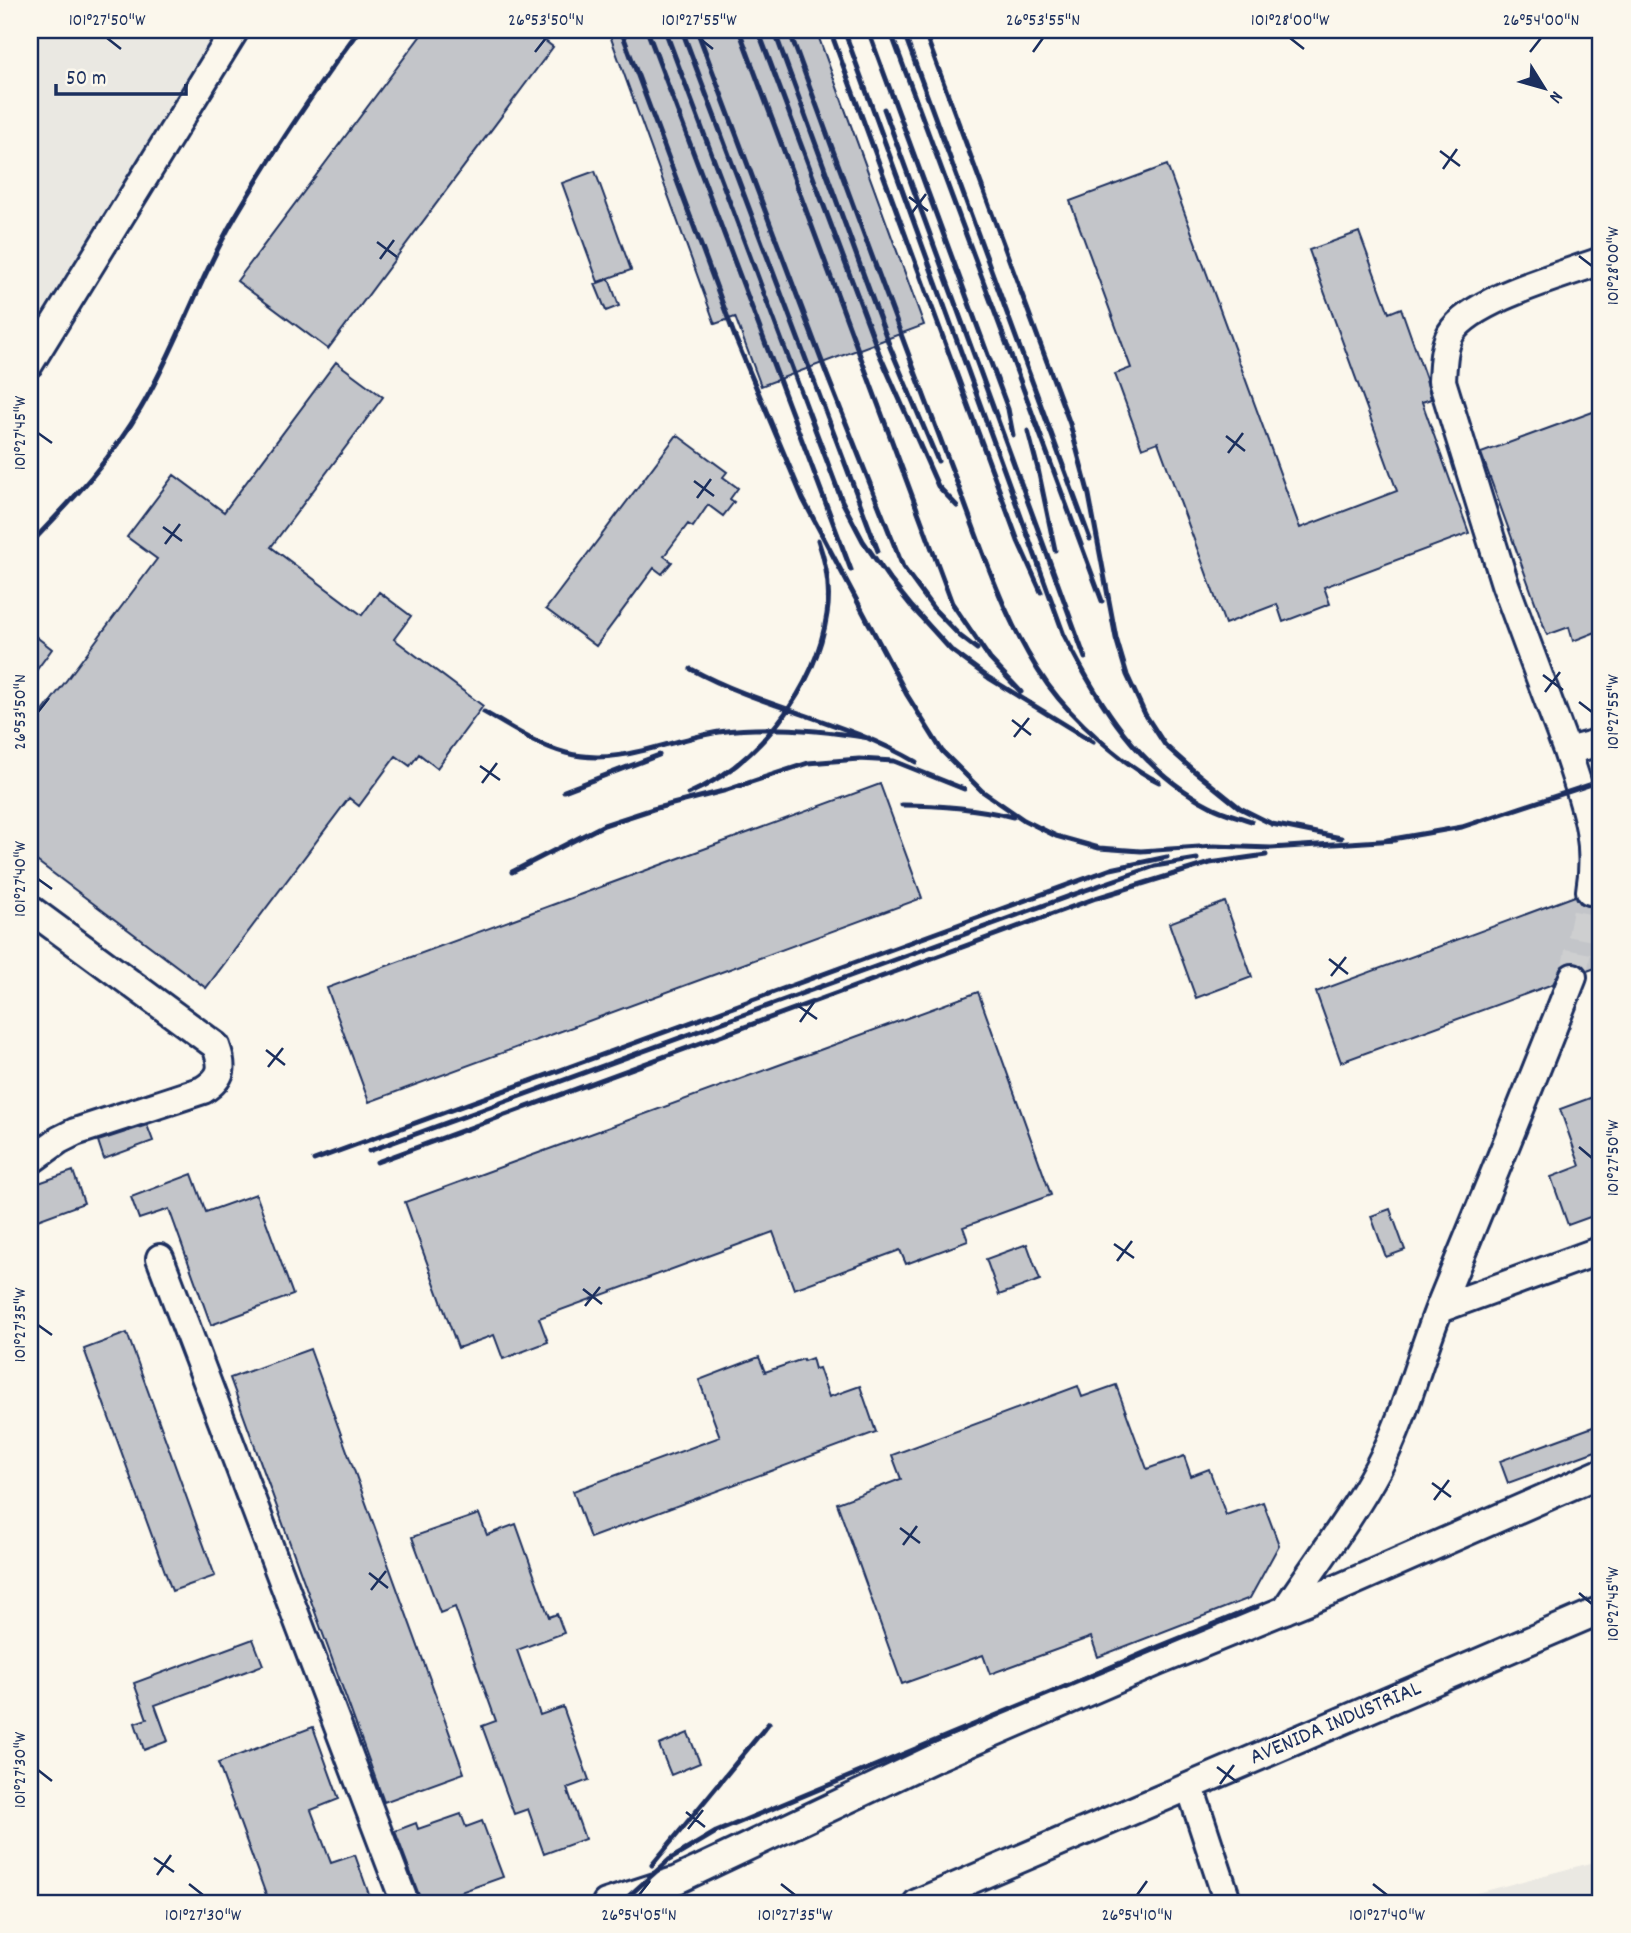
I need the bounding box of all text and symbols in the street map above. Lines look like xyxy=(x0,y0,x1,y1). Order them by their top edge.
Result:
text: 101°27'50"W xyxy=(69,9,146,34)
text: 26°53'50"N xyxy=(508,9,584,34)
text: 101°27'55"W xyxy=(661,9,737,34)
text: 26°53'55"N xyxy=(1006,9,1080,34)
text: 101°28'00"W xyxy=(1251,9,1330,34)
text: 26°54'00"N xyxy=(1503,9,1579,34)
scale bar xyxy=(56,52,186,96)
north arrow xyxy=(1508,52,1578,122)
text: 50 m xyxy=(66,65,106,95)
text: N xyxy=(1541,84,1568,108)
text: 101°28'00"W xyxy=(1602,226,1627,305)
text: 101°27'45"W xyxy=(9,395,34,470)
text: 26°53'50"N xyxy=(9,674,34,750)
text: 101°27'55"W xyxy=(1602,674,1627,750)
text: 101°27'40"W xyxy=(9,840,34,917)
text: 101°27'50"W xyxy=(1602,1119,1627,1196)
text: 101°27'35"W xyxy=(9,1287,34,1362)
text: 101°27'45"W xyxy=(1602,1566,1627,1641)
street label: AVENIDA INDUSTRIAL xyxy=(1245,1673,1427,1775)
text: 101°27'30"W xyxy=(9,1731,34,1808)
text: 101°27'30"W xyxy=(165,1904,242,1929)
text: 26°54'05"N xyxy=(601,1904,677,1929)
text: 101°27'35"W xyxy=(758,1904,833,1929)
text: 26°54'10"N xyxy=(1102,1904,1172,1929)
text: 101°27'40"W xyxy=(1349,1904,1426,1929)

